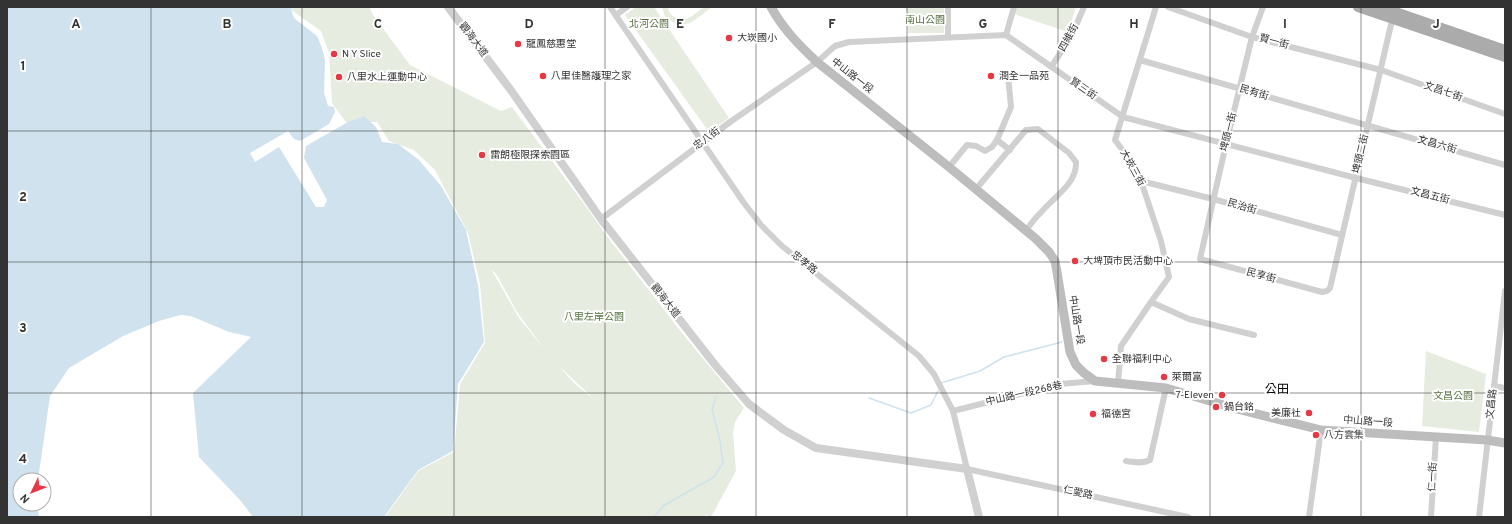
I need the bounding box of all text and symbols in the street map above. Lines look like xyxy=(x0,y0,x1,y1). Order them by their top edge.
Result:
park label: 南山公園 xyxy=(905,14,945,27)
text: A xyxy=(71,17,81,33)
text: B xyxy=(223,17,232,33)
text: C xyxy=(374,17,382,33)
text: D xyxy=(524,17,534,33)
text: E xyxy=(676,17,684,33)
text: F xyxy=(828,17,836,33)
text: G xyxy=(979,17,988,33)
text: H xyxy=(1129,17,1139,33)
text: I xyxy=(1283,17,1287,33)
text: J xyxy=(1432,17,1440,33)
park label: 北河公園 xyxy=(629,18,669,31)
street label: 觀海大道 xyxy=(456,20,490,60)
street label: 四維街 xyxy=(1056,22,1082,54)
place label: 大崁國小 xyxy=(737,32,777,45)
street label: 賢一街 xyxy=(1258,32,1290,52)
marker: 大崁國小 xyxy=(724,33,734,43)
place label: 龍鳳慈惠堂 xyxy=(526,38,576,51)
marker: 龍鳳慈惠堂 xyxy=(513,39,523,49)
place label: N Y Slice xyxy=(342,48,381,61)
marker: N Y Slice xyxy=(329,49,339,59)
street label: 中山路一段 xyxy=(828,55,876,97)
text: 1 xyxy=(20,59,26,75)
place label: 八里佳醫護理之家 xyxy=(551,70,632,83)
place label: 潤全一品苑 xyxy=(999,70,1049,83)
place label: 八里水上運動中心 xyxy=(347,71,427,84)
marker: 八里佳醫護理之家 xyxy=(538,71,548,81)
marker: 潤全一品苑 xyxy=(986,71,996,81)
marker: 八里水上運動中心 xyxy=(334,72,344,82)
street label: 賢三街 xyxy=(1067,75,1099,103)
street label: 文昌七街 xyxy=(1422,79,1464,105)
street label: 民有街 xyxy=(1238,83,1270,103)
street label: 埤頭一街 xyxy=(1218,111,1240,153)
street label: 忠八街 xyxy=(691,125,723,153)
street label: 埤頭二街 xyxy=(1350,133,1372,175)
street label: 文昌六街 xyxy=(1416,133,1458,157)
street label: 大崁三街 xyxy=(1117,147,1147,189)
place label: 雷朗極限探索園區 xyxy=(490,149,570,162)
marker: 雷朗極限探索園區 xyxy=(477,150,487,160)
street label: 文昌五街 xyxy=(1409,185,1451,207)
text: 2 xyxy=(19,190,27,206)
street label: 民治街 xyxy=(1226,197,1258,217)
street label: 忠孝路 xyxy=(788,249,820,277)
place label: 大埤頂市民活動中心 xyxy=(1083,255,1173,268)
marker: 大埤頂市民活動中心 xyxy=(1070,256,1080,266)
street label: 民享街 xyxy=(1245,266,1277,286)
street label: 觀海大道 xyxy=(648,281,682,321)
street label: 中山路一段 xyxy=(1066,294,1086,346)
park label: 八里左岸公園 xyxy=(564,311,624,324)
text: 3 xyxy=(19,321,27,337)
place label: 全聯福利中心 xyxy=(1112,353,1172,366)
marker: 全聯福利中心 xyxy=(1099,354,1109,364)
place label: 萊爾富 xyxy=(1172,371,1202,384)
marker: 萊爾富 xyxy=(1159,372,1169,382)
street label: 中山路一段268巷 xyxy=(984,379,1064,409)
district label: 公田 xyxy=(1265,382,1289,398)
street label: 文昌路 xyxy=(1484,388,1500,420)
place label: 7-Eleven xyxy=(1175,389,1214,402)
marker: 7-Eleven xyxy=(1217,390,1227,400)
park label: 文昌公園 xyxy=(1433,390,1473,403)
place label: 鍋台銘 xyxy=(1224,401,1254,414)
marker: 鍋台銘 xyxy=(1211,402,1221,412)
place label: 美廉社 xyxy=(1271,407,1301,420)
place label: 福德宮 xyxy=(1101,408,1131,421)
marker: 美廉社 xyxy=(1304,408,1314,418)
marker: 福德宮 xyxy=(1088,409,1098,419)
street label: 中山路一段 xyxy=(1343,414,1393,430)
place label: 八方雲集 xyxy=(1324,429,1364,442)
marker: 八方雲集 xyxy=(1311,430,1321,440)
text: 4 xyxy=(19,452,27,468)
street label: 仁一街 xyxy=(1426,462,1440,492)
north arrow xyxy=(12,472,52,512)
street label: 仁愛路 xyxy=(1062,484,1094,502)
text: N xyxy=(18,490,33,506)

